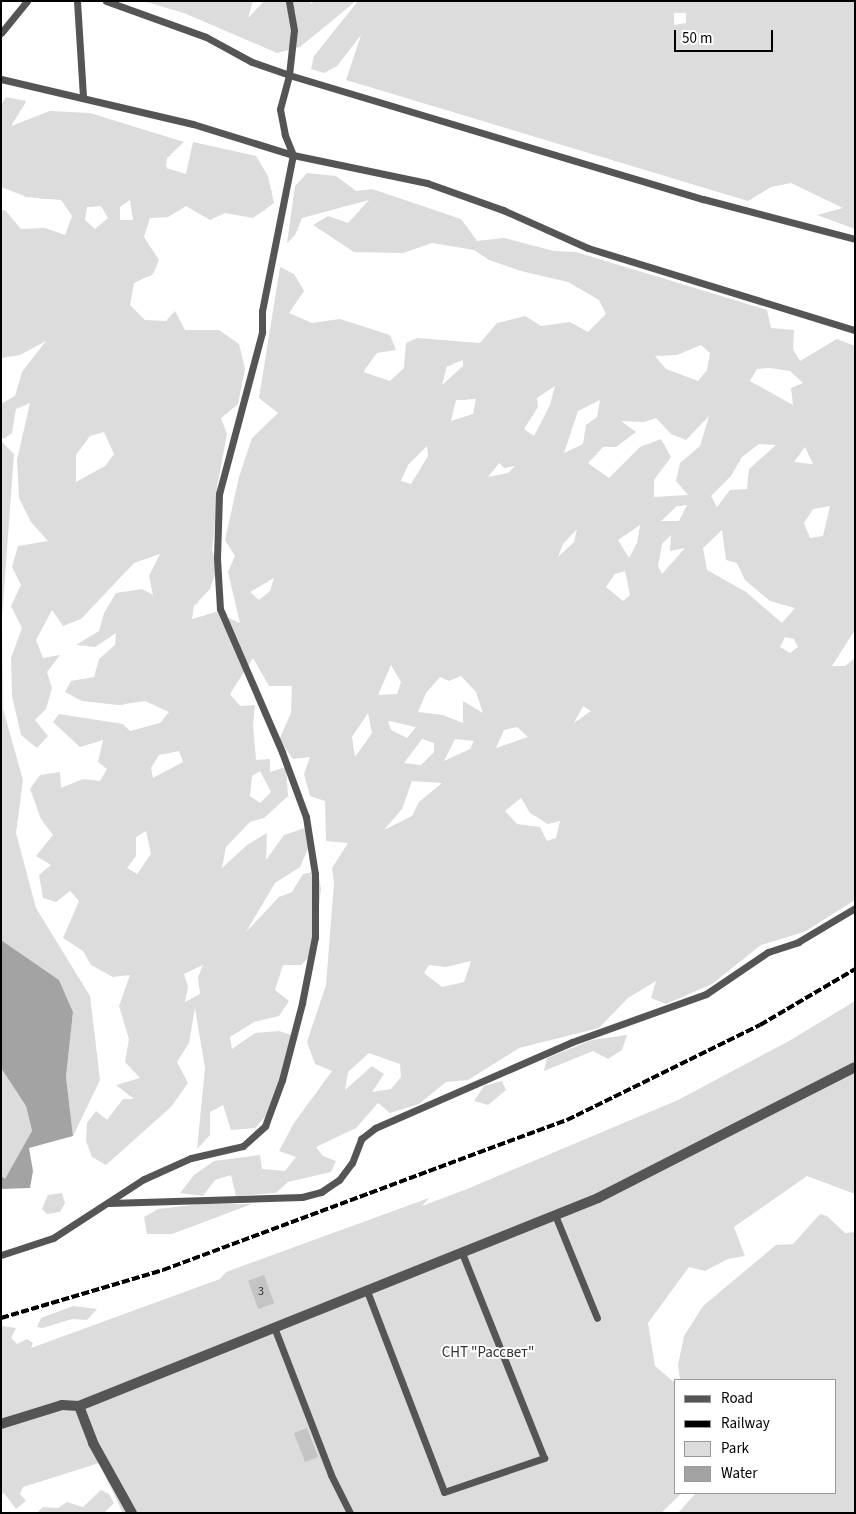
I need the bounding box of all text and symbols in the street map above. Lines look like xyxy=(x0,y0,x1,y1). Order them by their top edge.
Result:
scale bar xyxy=(676,20,775,52)
text: 50 m xyxy=(682,28,712,49)
house number: 3 xyxy=(258,1285,264,1299)
park label: СНТ "Рассвет" xyxy=(442,1344,534,1362)
legend xyxy=(674,1379,836,1494)
text: Road xyxy=(721,1388,753,1409)
text: Railway xyxy=(721,1413,770,1434)
text: Park xyxy=(721,1438,749,1459)
text: Water xyxy=(721,1463,757,1484)

